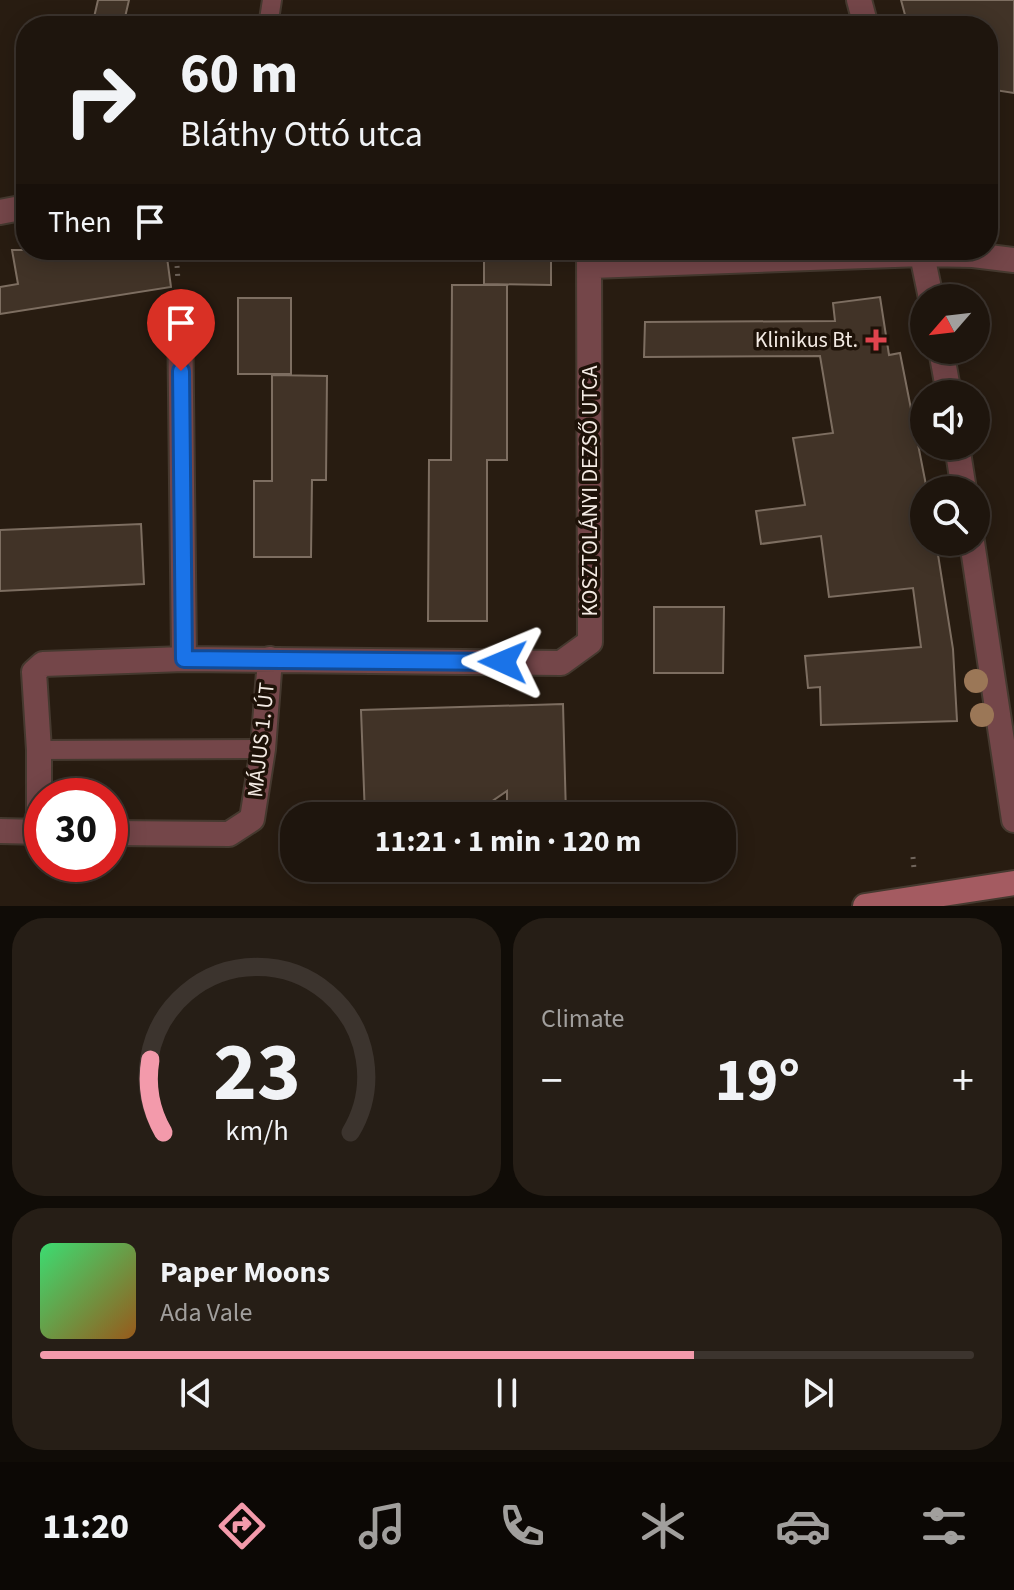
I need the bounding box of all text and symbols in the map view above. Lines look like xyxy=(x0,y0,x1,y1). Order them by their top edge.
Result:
text: 60 m xyxy=(180,35,298,114)
icon: right xyxy=(48,48,152,152)
text: Bláthy Ottó utca xyxy=(180,109,423,160)
icon: arrive xyxy=(128,200,172,244)
text: Then xyxy=(48,201,112,244)
north arrow xyxy=(910,284,990,364)
map controls xyxy=(910,284,990,556)
pin xyxy=(147,289,215,371)
icon: arrive xyxy=(159,301,203,345)
place label: Klinikus Bt. xyxy=(755,324,858,356)
marker: Klinikus Bt. xyxy=(865,329,887,351)
street label: KOSZTOLÁNYI DEZSŐ UTCA xyxy=(574,365,606,617)
button: sound xyxy=(910,380,990,460)
button: search xyxy=(910,476,990,556)
position arrow xyxy=(461,620,545,704)
street label: MÁJUS 1. ÚT xyxy=(239,681,283,799)
speed limit sign: 30 xyxy=(24,778,128,882)
text: 11:21 · 1 min · 120 m xyxy=(375,820,641,863)
text: Climate xyxy=(541,1000,625,1037)
text: 23 xyxy=(213,1014,300,1132)
text: 19° xyxy=(715,1039,800,1124)
text: − xyxy=(541,1050,563,1113)
text: + xyxy=(952,1050,974,1113)
text: km/h xyxy=(225,1111,288,1151)
text: Paper Moons xyxy=(160,1251,330,1294)
text: Ada Vale xyxy=(160,1294,252,1331)
icon: previous xyxy=(174,1371,218,1415)
icon: pause xyxy=(485,1371,529,1415)
icon: next xyxy=(796,1371,840,1415)
icon: directions xyxy=(214,1498,270,1554)
icon: music xyxy=(354,1498,410,1554)
icon: phone xyxy=(494,1498,550,1554)
icon: climate xyxy=(635,1498,691,1554)
icon: car xyxy=(775,1498,831,1554)
icon: filters xyxy=(916,1498,972,1554)
text: 11:20 xyxy=(42,1501,129,1552)

